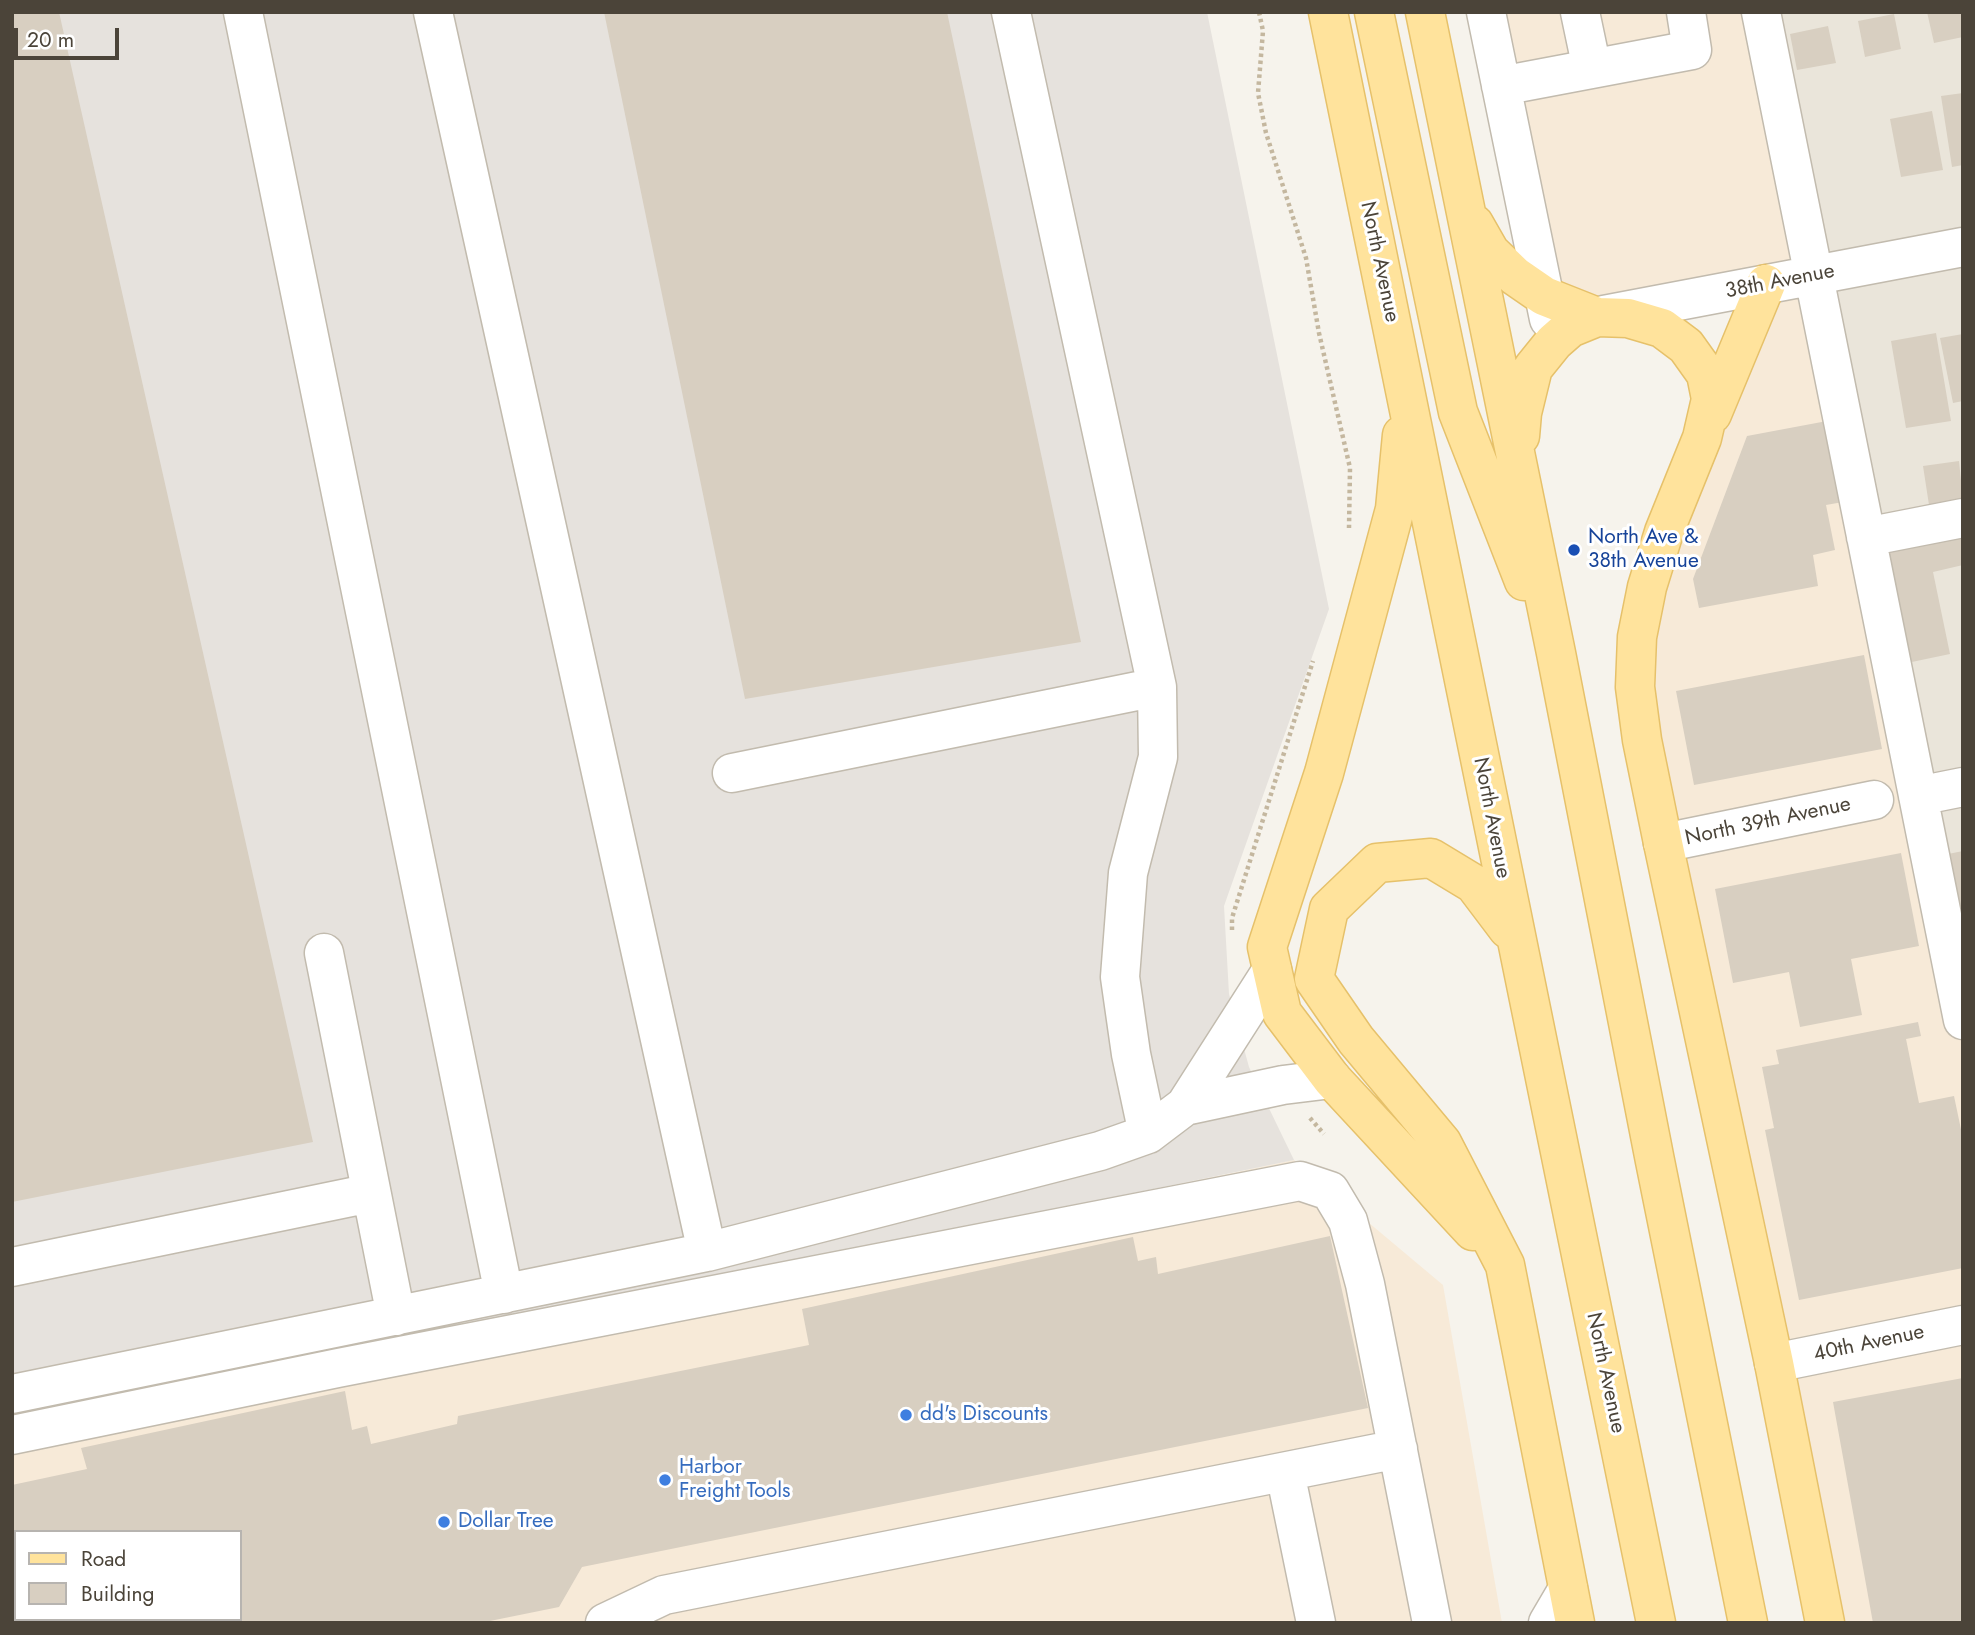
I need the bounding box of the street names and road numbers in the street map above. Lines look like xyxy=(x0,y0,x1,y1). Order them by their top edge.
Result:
street label: North Avenue xyxy=(1354,199,1404,325)
street label: 38th Avenue xyxy=(1723,259,1837,305)
street label: North Avenue xyxy=(1467,755,1515,881)
street label: North 39th Avenue xyxy=(1683,792,1853,852)
street label: North Avenue xyxy=(1580,1310,1630,1436)
street label: 40th Avenue xyxy=(1811,1320,1927,1368)

